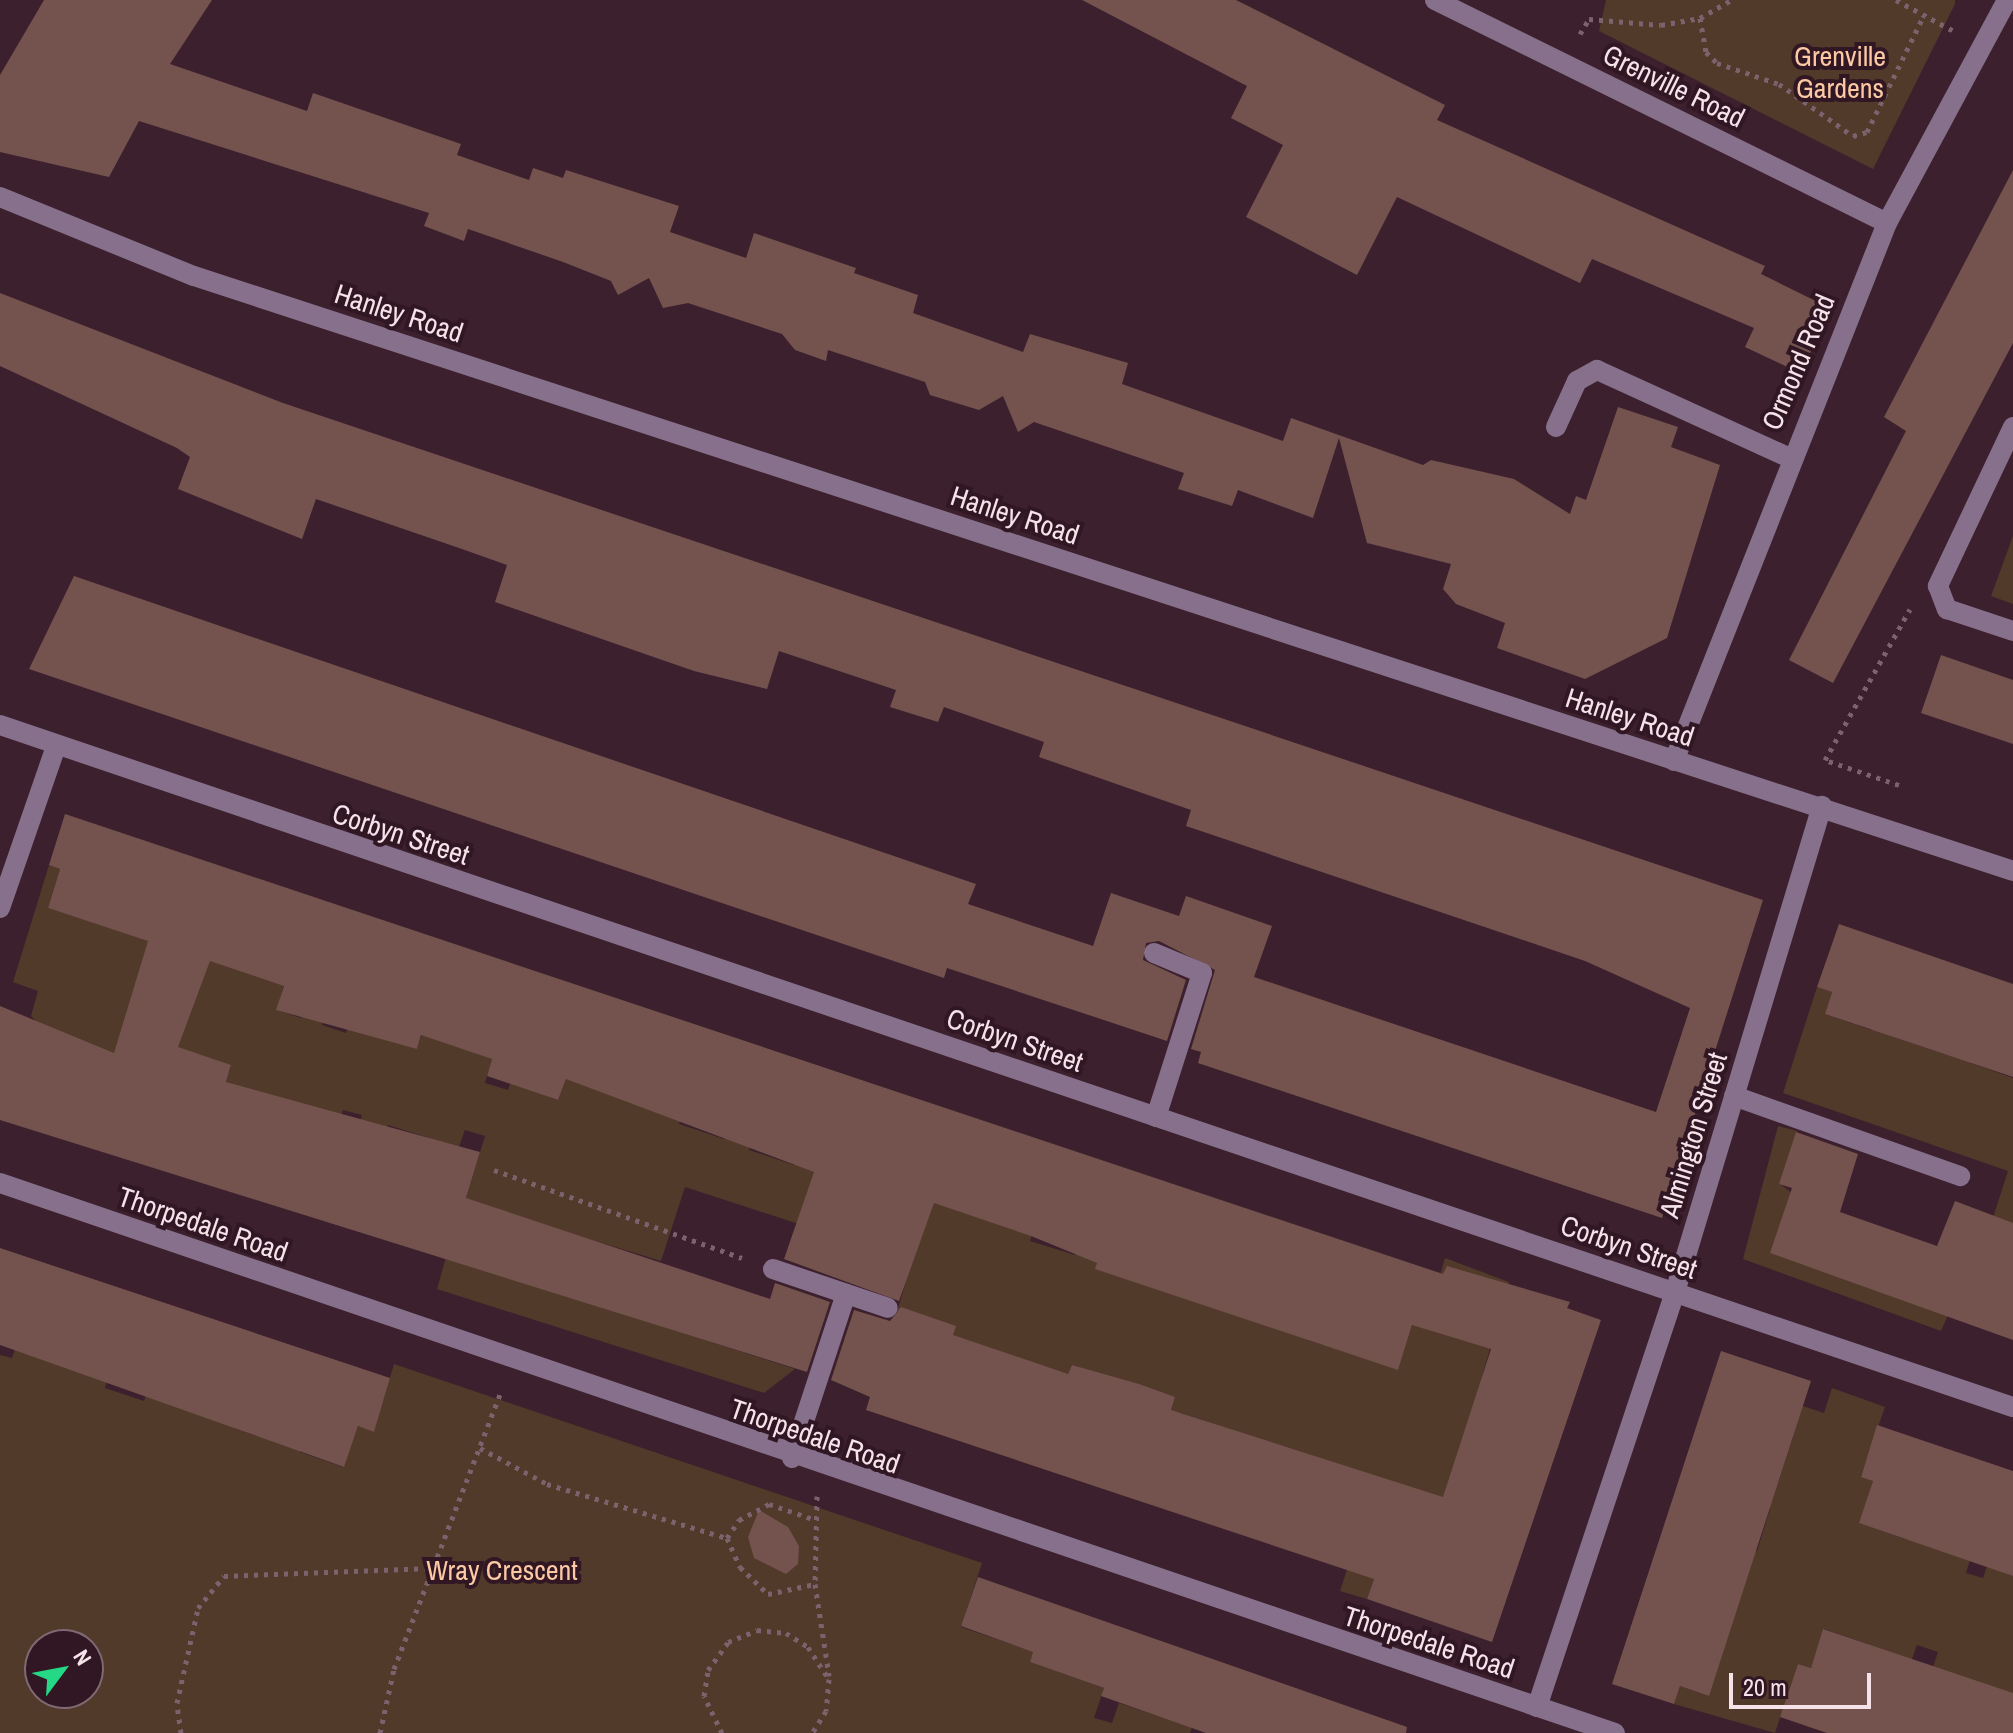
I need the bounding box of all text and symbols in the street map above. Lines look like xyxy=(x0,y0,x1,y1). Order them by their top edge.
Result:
street label: Grenville Road xyxy=(1598,37,1750,135)
park label: Grenville Gardens xyxy=(1794,39,1886,105)
street label: Hanley Road xyxy=(331,277,467,349)
street label: Ormond Road xyxy=(1754,289,1842,435)
street label: Hanley Road xyxy=(947,479,1083,551)
street label: Hanley Road xyxy=(1562,681,1698,753)
street label: Corbyn Street xyxy=(328,796,474,872)
street label: Corbyn Street xyxy=(943,1001,1087,1079)
street label: Almington Street xyxy=(1652,1048,1734,1222)
street label: Thorpedale Road xyxy=(114,1179,292,1269)
street label: Corbyn Street xyxy=(1557,1208,1701,1286)
street label: Thorpedale Road xyxy=(726,1391,904,1481)
park label: Wray Crescent xyxy=(426,1553,578,1587)
street label: Thorpedale Road xyxy=(1339,1599,1519,1685)
north arrow xyxy=(24,1629,104,1709)
text: N xyxy=(66,1644,99,1671)
scale bar xyxy=(1733,1657,1875,1707)
text: 20 m xyxy=(1743,1671,1787,1703)

